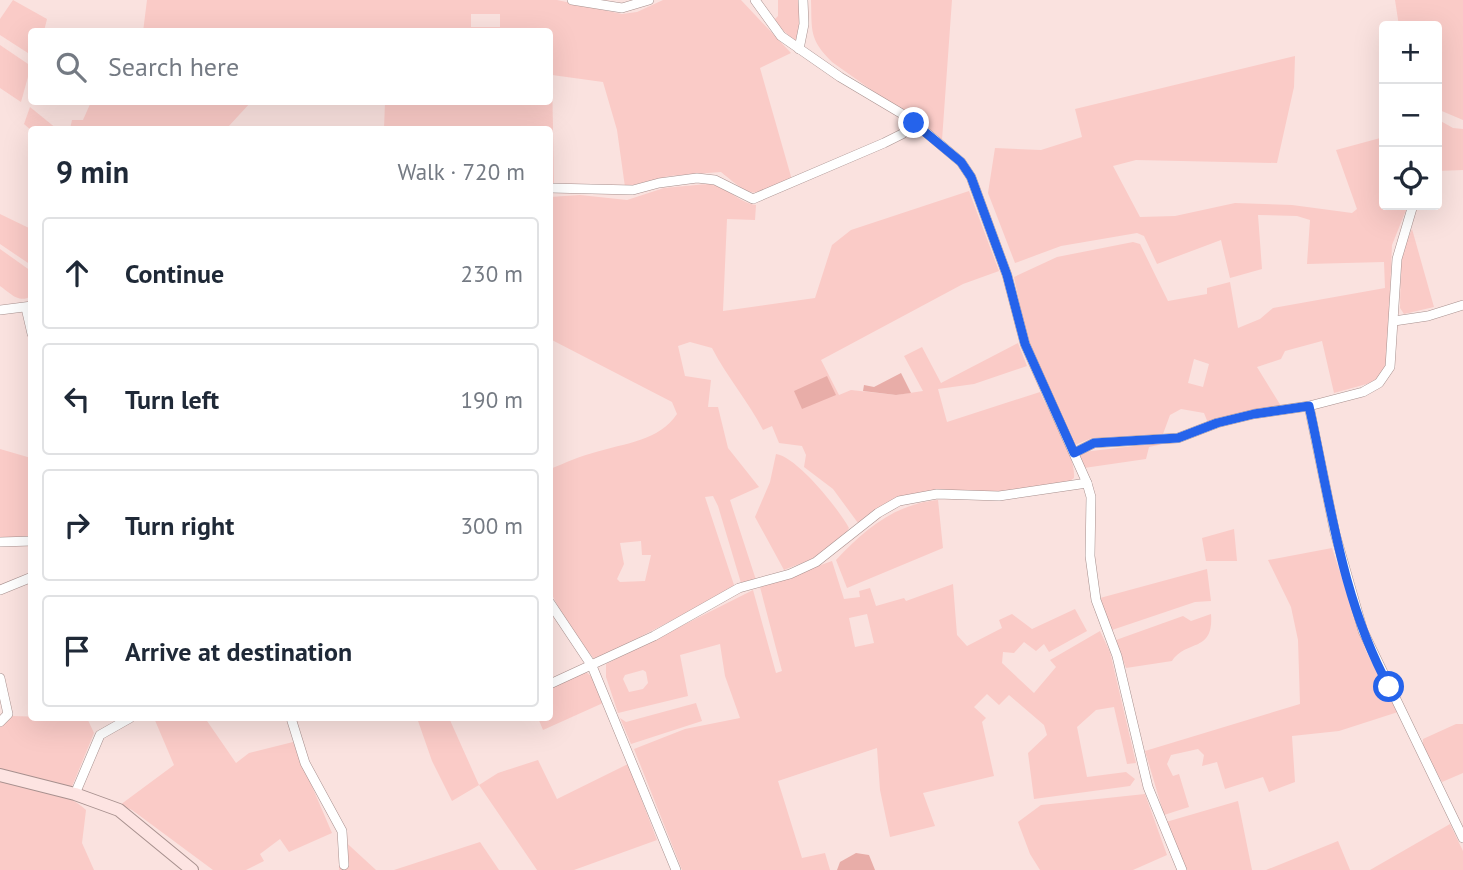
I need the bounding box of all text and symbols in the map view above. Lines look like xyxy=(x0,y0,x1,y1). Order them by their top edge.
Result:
map controls xyxy=(1379,21,1442,210)
button: + xyxy=(1379,21,1442,84)
search box xyxy=(28,28,553,105)
icon: search xyxy=(52,48,90,86)
text: Search here xyxy=(108,50,239,83)
button: − xyxy=(1379,84,1442,147)
route end xyxy=(898,107,929,138)
button: locate xyxy=(1379,147,1442,210)
text: 9 min xyxy=(56,152,129,191)
text: Walk · 720 m xyxy=(398,157,525,186)
icon: ahead xyxy=(58,254,96,292)
text: Continue xyxy=(125,257,224,290)
text: 230 m xyxy=(461,259,523,288)
icon: left xyxy=(58,380,96,418)
text: Turn left xyxy=(125,383,219,416)
text: 190 m xyxy=(461,385,523,414)
icon: right xyxy=(58,506,96,544)
text: Turn right xyxy=(125,509,234,542)
text: 300 m xyxy=(461,511,523,540)
icon: arrive xyxy=(58,632,96,670)
text: Arrive at destination xyxy=(125,635,352,668)
route start xyxy=(1373,671,1404,702)

